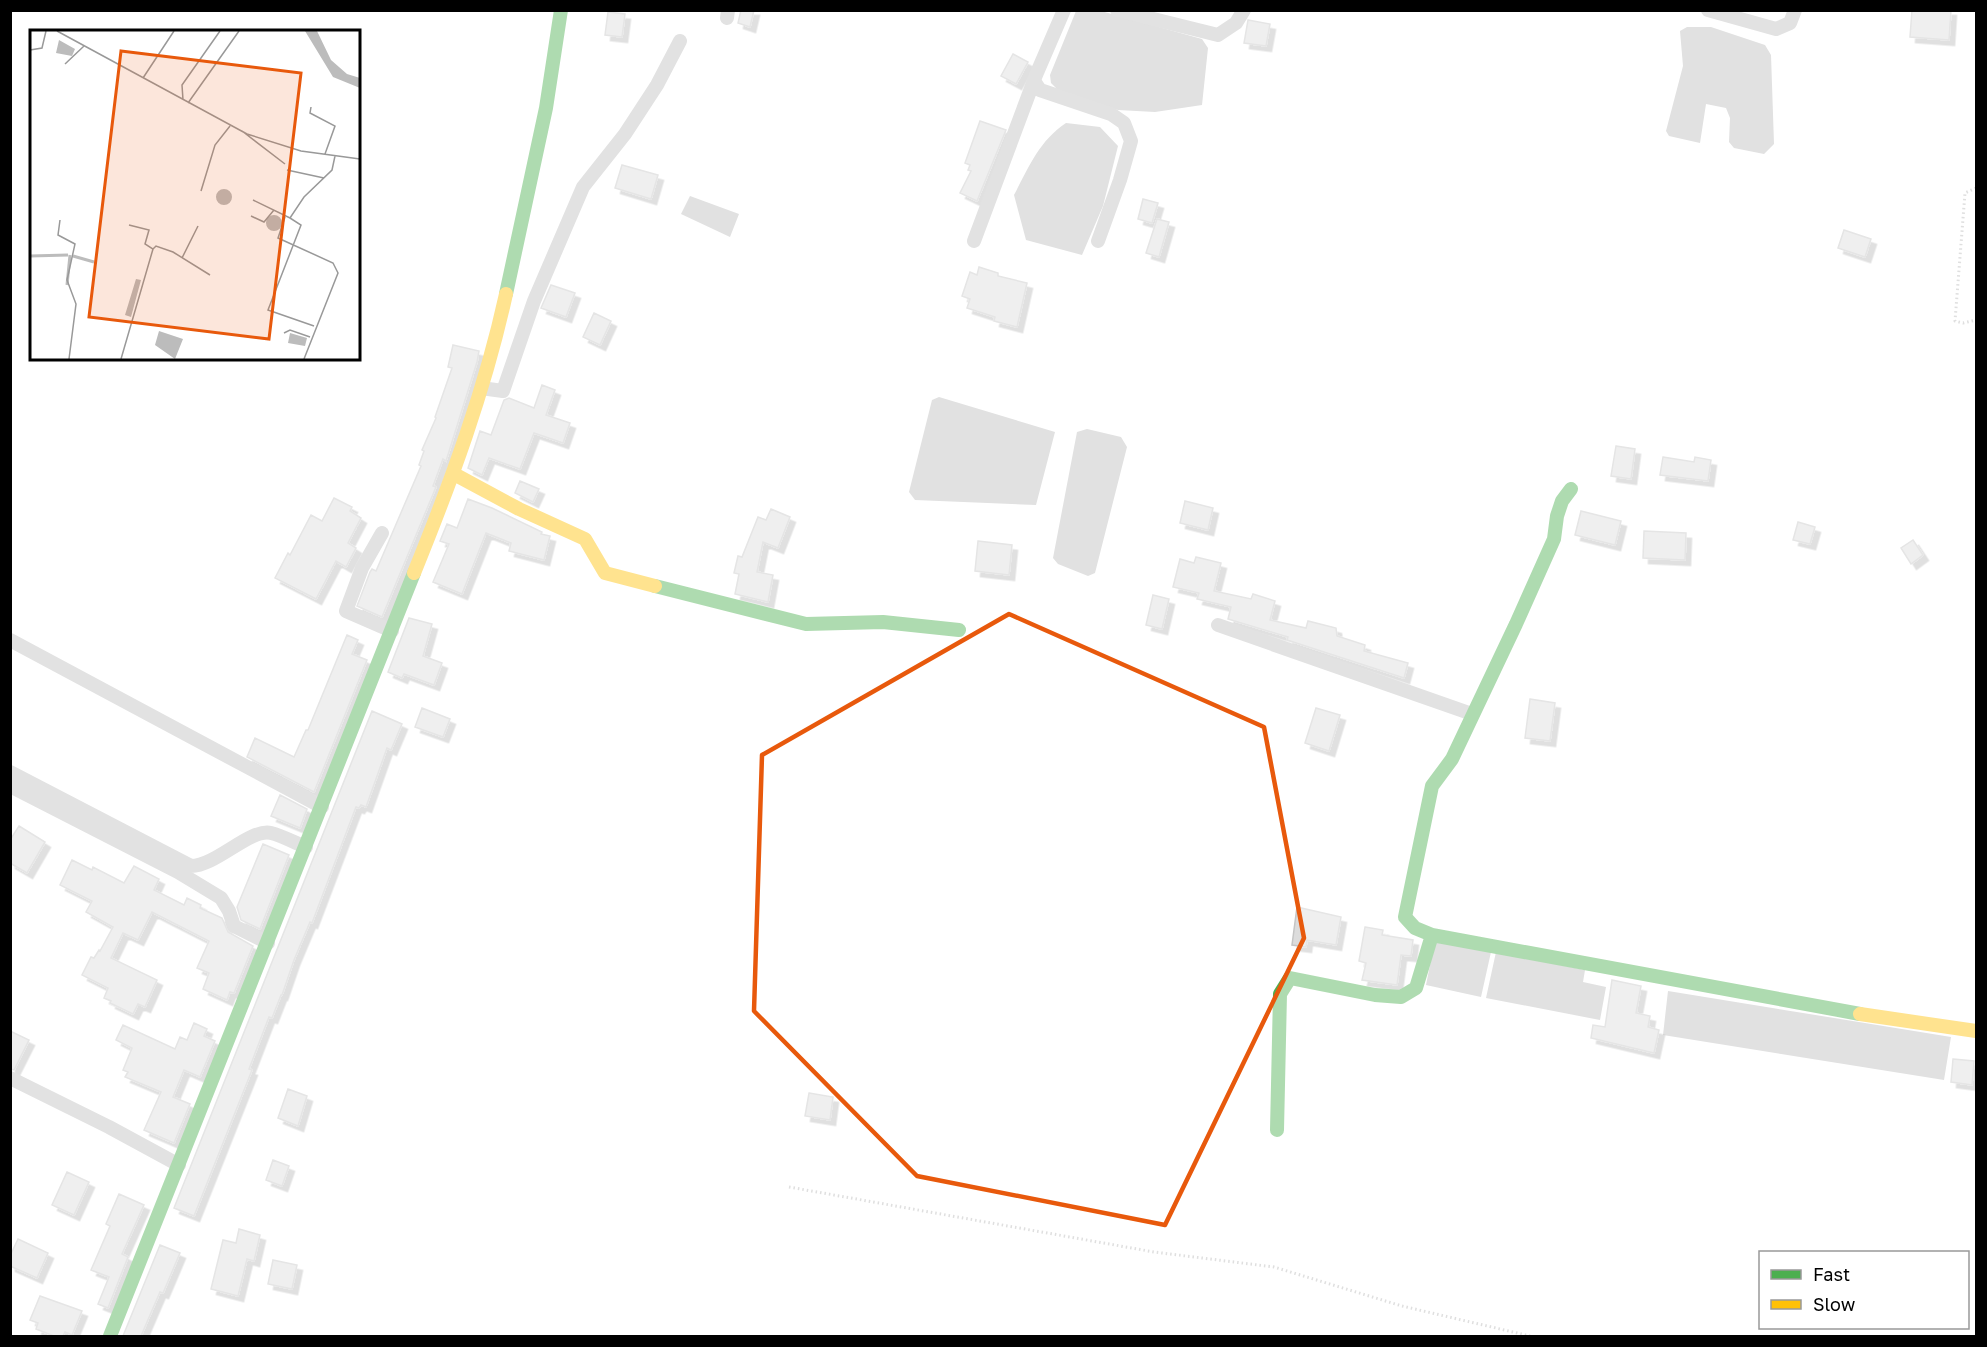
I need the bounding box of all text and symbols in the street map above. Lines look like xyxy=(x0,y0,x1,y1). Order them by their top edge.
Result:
inset map xyxy=(30,30,360,360)
legend xyxy=(1759,1251,1969,1329)
text: Fast xyxy=(1813,1263,1850,1285)
text: Slow xyxy=(1813,1293,1856,1315)

